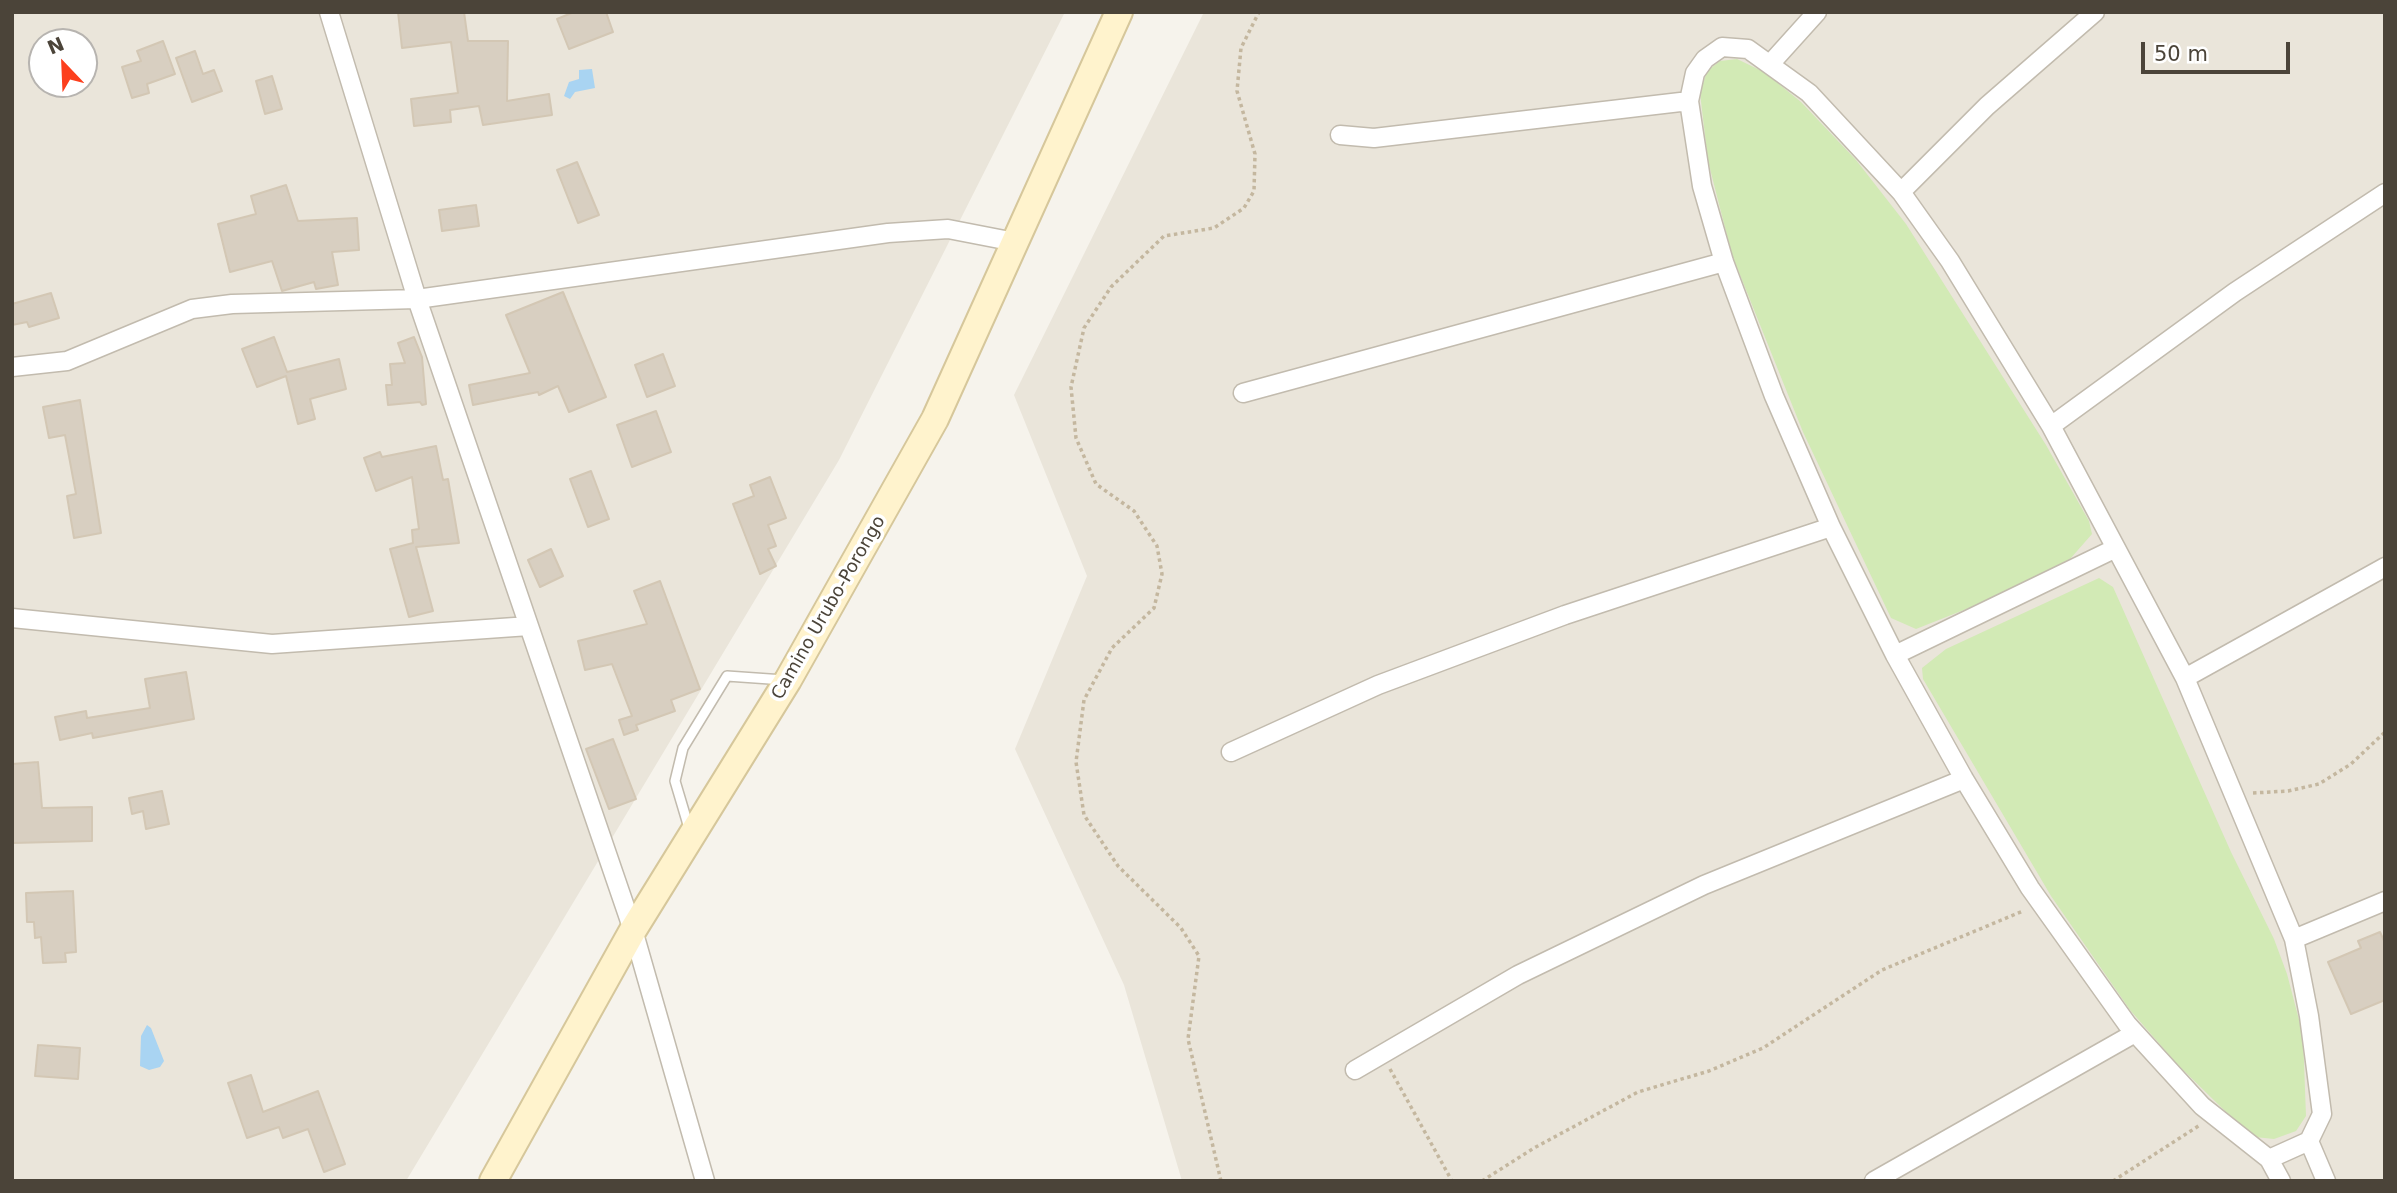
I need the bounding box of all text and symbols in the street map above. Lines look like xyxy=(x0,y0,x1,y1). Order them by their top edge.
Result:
north arrow xyxy=(28,28,98,98)
scale bar xyxy=(2145,28,2294,72)
text: N xyxy=(44,32,67,59)
text: 50 m xyxy=(2154,42,2208,66)
street label: Camino Urubo-Porongo xyxy=(767,512,891,704)

